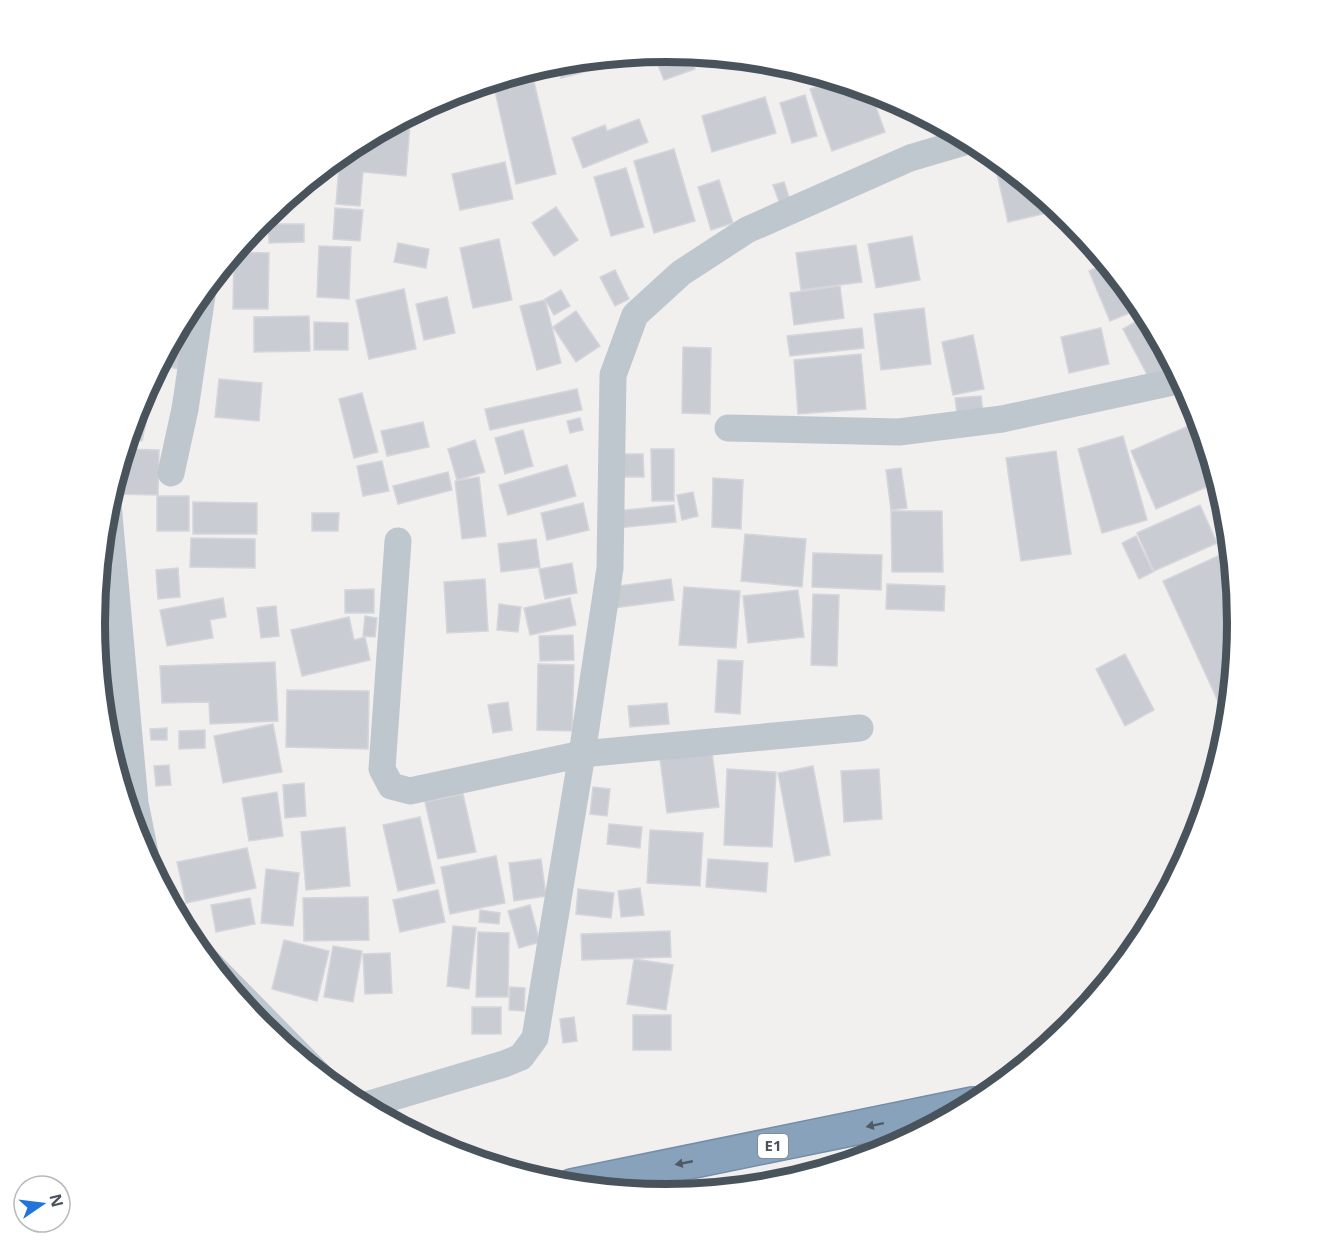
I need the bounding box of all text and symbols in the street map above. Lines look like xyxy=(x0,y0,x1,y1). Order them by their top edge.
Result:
one-way arrow xyxy=(865,1121,884,1130)
road number: E1 xyxy=(758,1134,788,1158)
one-way arrow xyxy=(674,1159,693,1168)
north arrow xyxy=(12,1174,72,1234)
text: N xyxy=(44,1191,69,1209)

